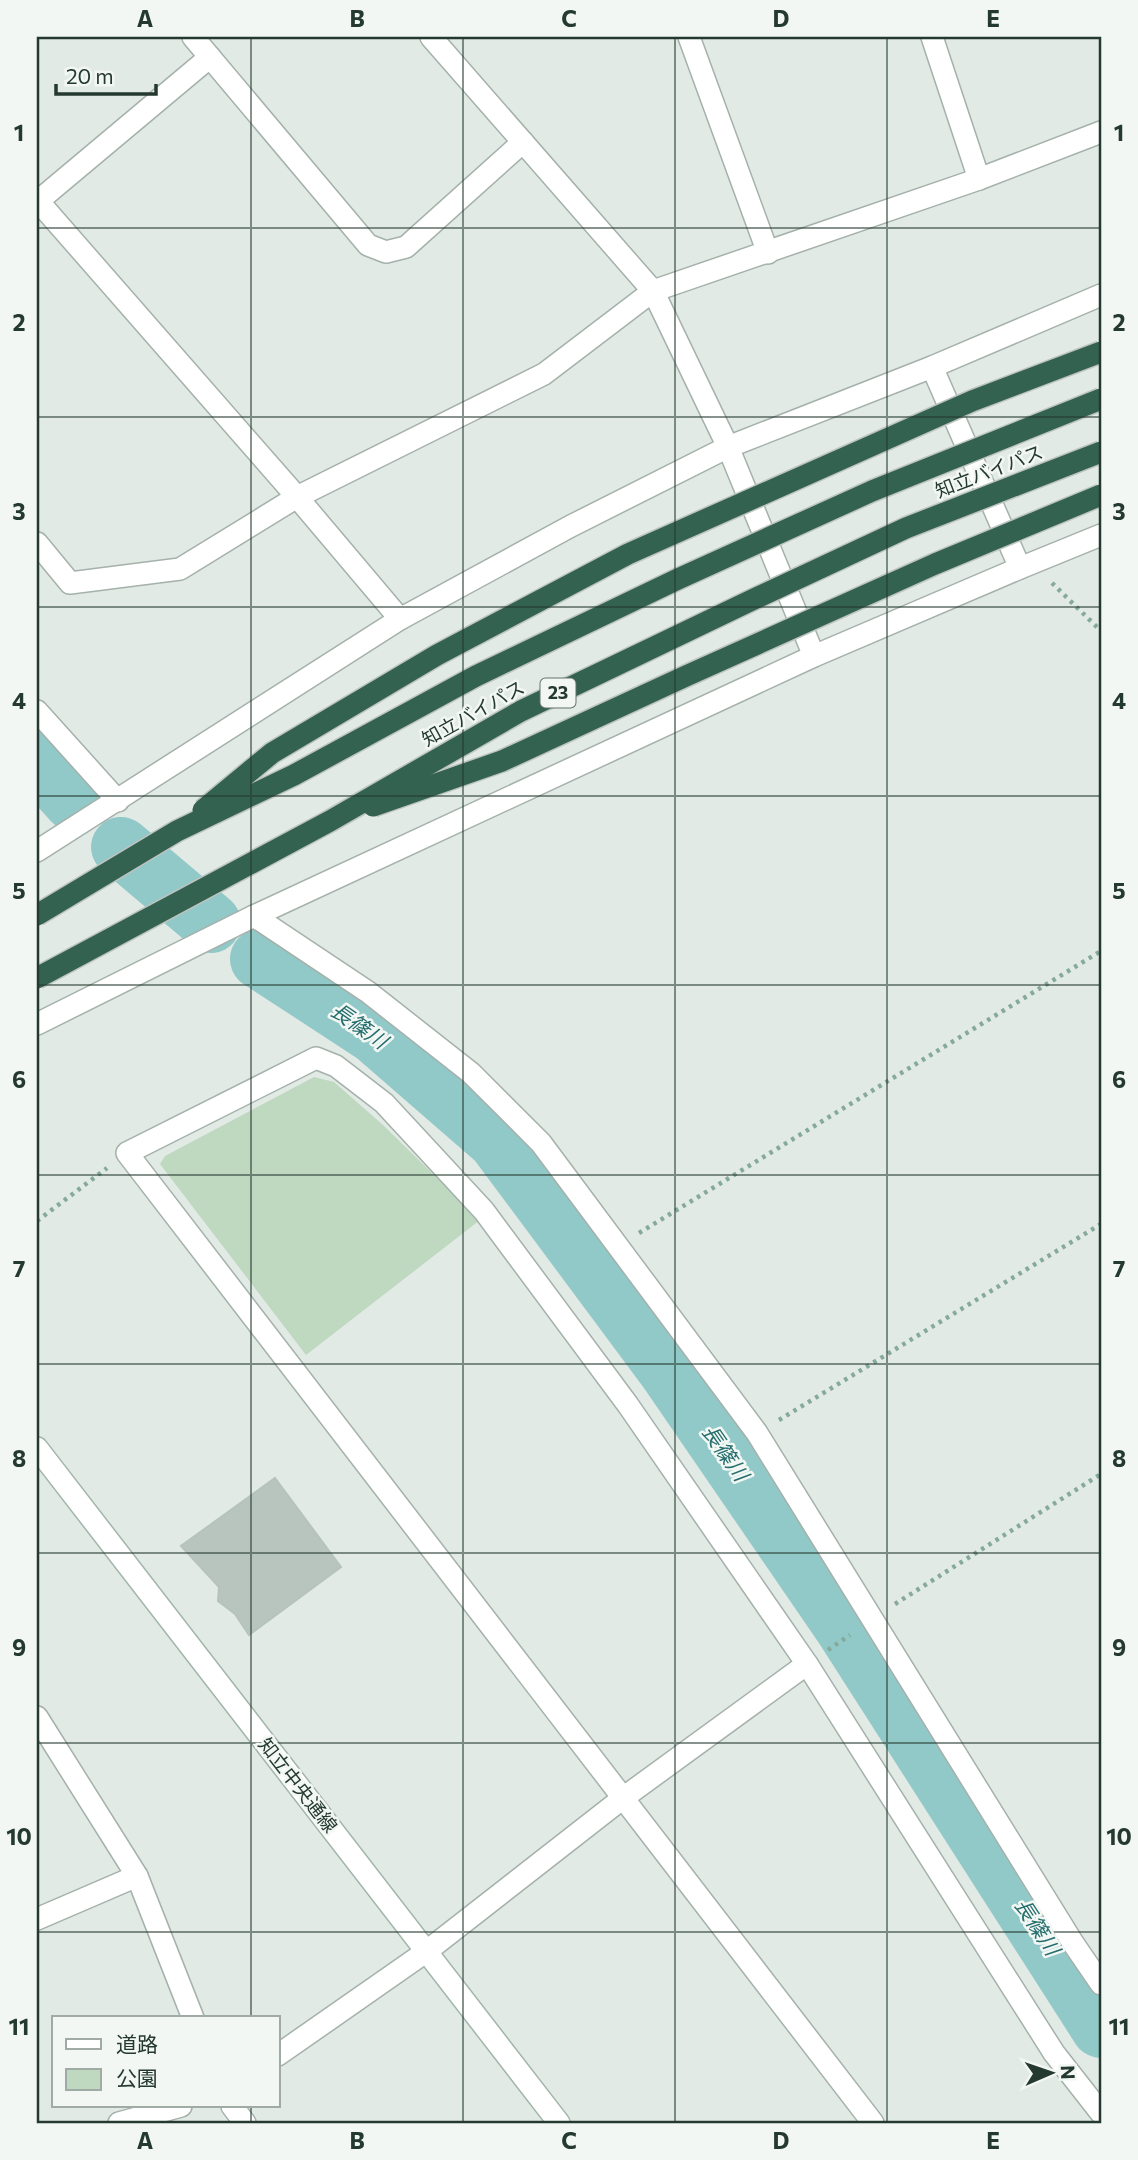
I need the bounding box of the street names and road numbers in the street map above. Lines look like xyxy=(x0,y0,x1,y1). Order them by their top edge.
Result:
street label: 知立バイパス xyxy=(932,439,1046,502)
street label: 知立バイパス xyxy=(417,675,528,750)
road number: 23 xyxy=(540,678,576,708)
street label: 知立中央通線 xyxy=(254,1733,343,1837)

